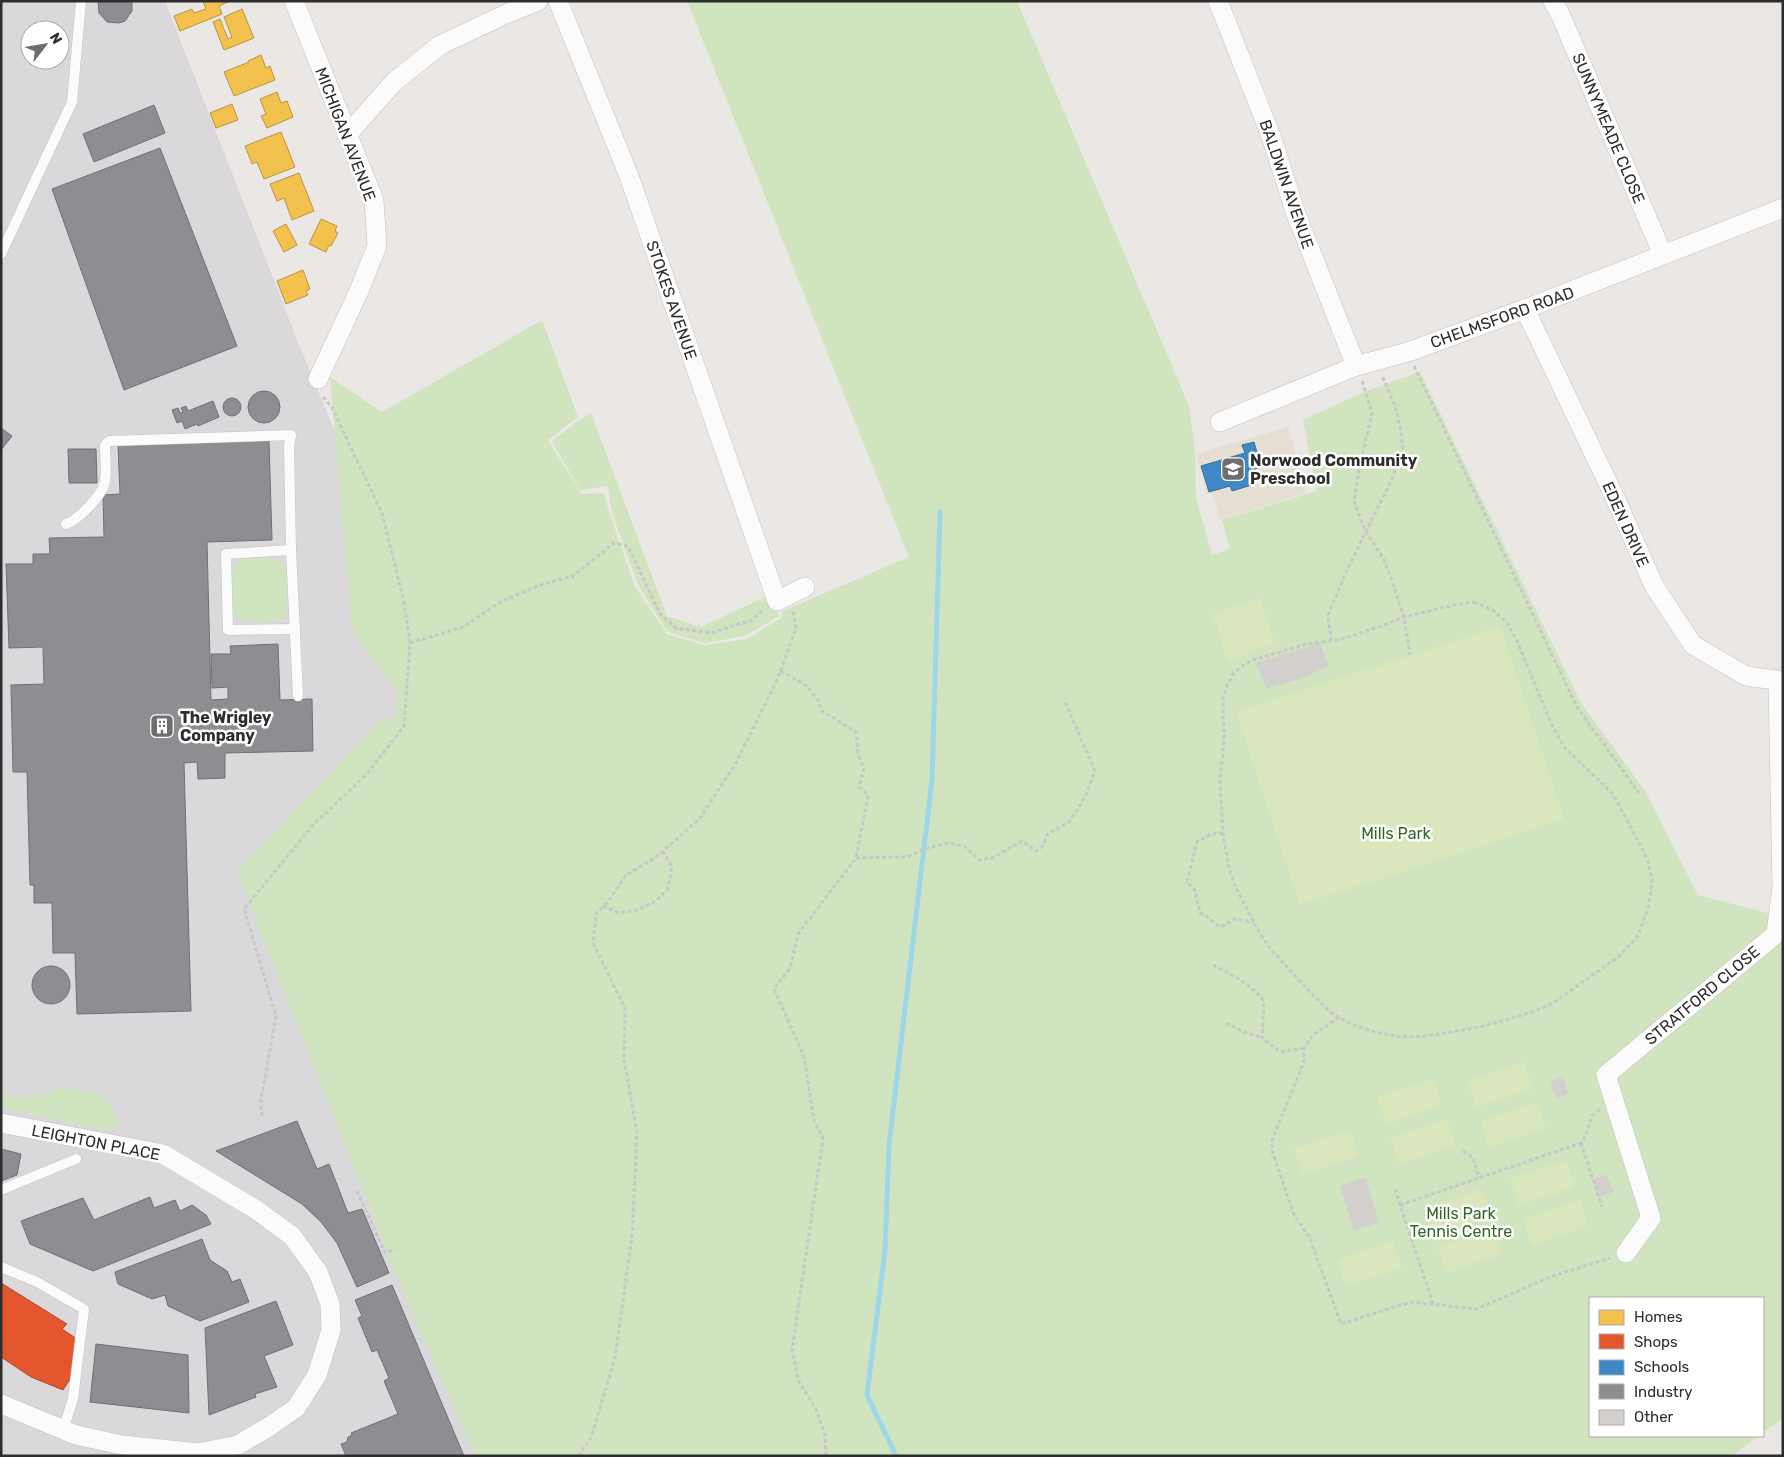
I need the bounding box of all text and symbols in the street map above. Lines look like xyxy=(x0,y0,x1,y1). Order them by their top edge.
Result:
north arrow xyxy=(20,20,70,70)
text: N xyxy=(46,30,66,47)
street label: SUNNYMEADE CLOSE xyxy=(1568,50,1649,206)
street label: MICHIGAN AVENUE xyxy=(311,65,380,204)
street label: BALDWIN AVENUE xyxy=(1256,117,1318,251)
street label: STOKES AVENUE xyxy=(642,238,701,362)
street label: CHELMSFORD ROAD xyxy=(1428,283,1577,352)
place label: Norwood Community Preschool xyxy=(1250,451,1418,488)
school or university icon: Norwood Community Preschool xyxy=(1220,456,1246,482)
street label: EDEN DRIVE xyxy=(1598,479,1653,570)
place label: The Wrigley Company xyxy=(180,708,272,745)
building icon: The Wrigley Company xyxy=(149,713,175,739)
park label: Mills Park xyxy=(1361,824,1432,843)
street label: STRATFORD CLOSE xyxy=(1641,942,1764,1049)
street label: LEIGHTON PLACE xyxy=(30,1121,162,1164)
park label: Mills Park Tennis Centre xyxy=(1410,1204,1512,1241)
legend xyxy=(1589,1297,1764,1437)
text: Homes xyxy=(1634,1308,1683,1326)
text: Shops xyxy=(1634,1333,1678,1351)
text: Schools xyxy=(1634,1358,1690,1376)
text: Industry xyxy=(1634,1383,1693,1401)
text: Other xyxy=(1634,1408,1674,1426)

